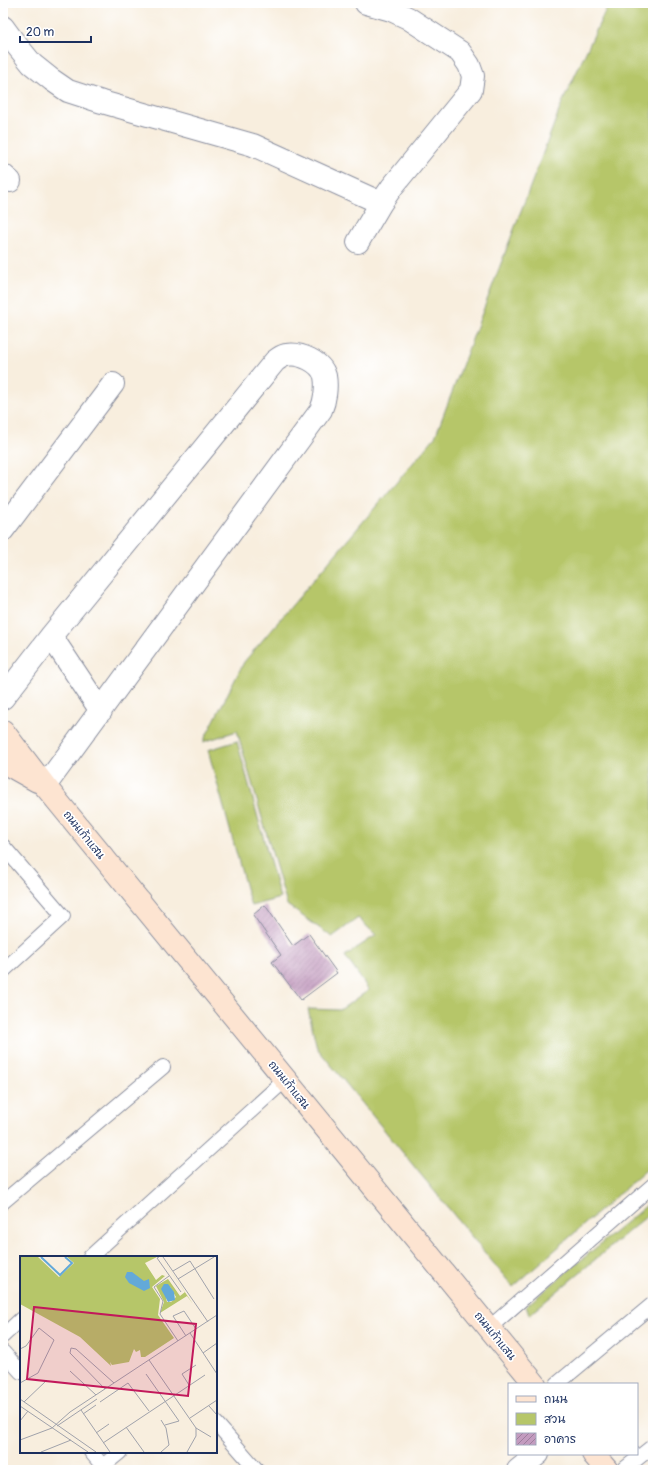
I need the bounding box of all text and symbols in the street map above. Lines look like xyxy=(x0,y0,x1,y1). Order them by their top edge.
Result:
scale bar xyxy=(20,18,91,44)
text: 20 m xyxy=(26,25,55,40)
street label: ถนนเก้าแสน xyxy=(61,808,108,862)
street label: ถนนเก้าแสน xyxy=(266,1058,313,1112)
inset map xyxy=(20,1256,217,1453)
street label: ถนนเก้าแสน xyxy=(472,1309,519,1363)
legend xyxy=(508,1383,638,1455)
text: ถนน xyxy=(544,1392,568,1407)
text: สวน xyxy=(544,1412,565,1427)
text: อาคาร xyxy=(544,1432,576,1447)

